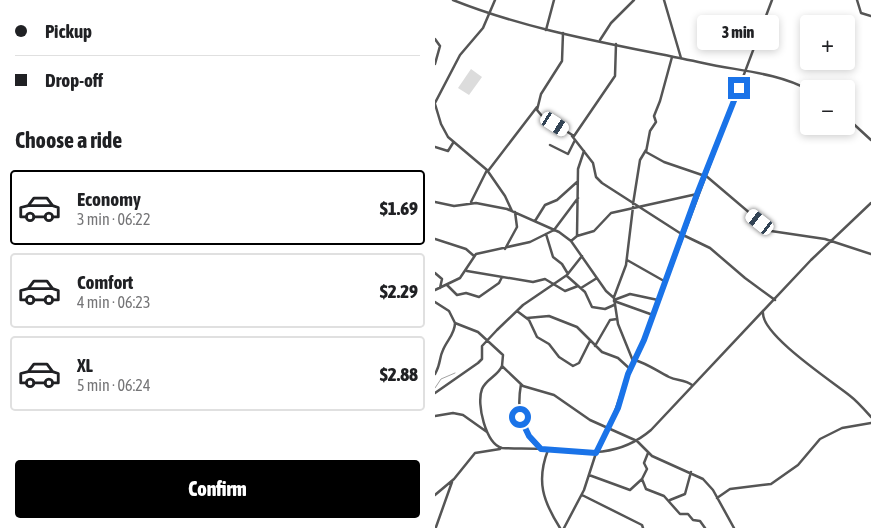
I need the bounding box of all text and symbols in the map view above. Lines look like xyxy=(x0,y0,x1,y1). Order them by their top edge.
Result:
map controls xyxy=(800,15,855,135)
button: + xyxy=(800,15,855,70)
callout: 3 min xyxy=(698,16,780,51)
text: Pickup xyxy=(45,20,92,42)
text: 3 min xyxy=(722,23,754,41)
text: Drop-off xyxy=(45,69,103,91)
route end xyxy=(728,77,750,99)
button: − xyxy=(800,80,855,135)
car xyxy=(538,110,571,138)
text: Choose a ride xyxy=(15,127,122,153)
icon: car xyxy=(17,185,62,230)
text: Economy xyxy=(77,188,141,210)
text: $1.69 xyxy=(380,197,418,219)
car xyxy=(743,207,776,237)
text: 3 min · 06:22 xyxy=(77,210,150,228)
icon: car xyxy=(17,268,62,313)
text: Comfort xyxy=(77,271,133,293)
text: $2.29 xyxy=(380,280,418,302)
text: 4 min · 06:23 xyxy=(77,293,150,311)
icon: car xyxy=(17,351,62,396)
text: XL xyxy=(77,354,93,376)
text: $2.88 xyxy=(380,363,418,385)
text: 5 min · 06:24 xyxy=(77,376,150,394)
route start xyxy=(509,406,531,428)
button: Confirm xyxy=(15,460,420,518)

